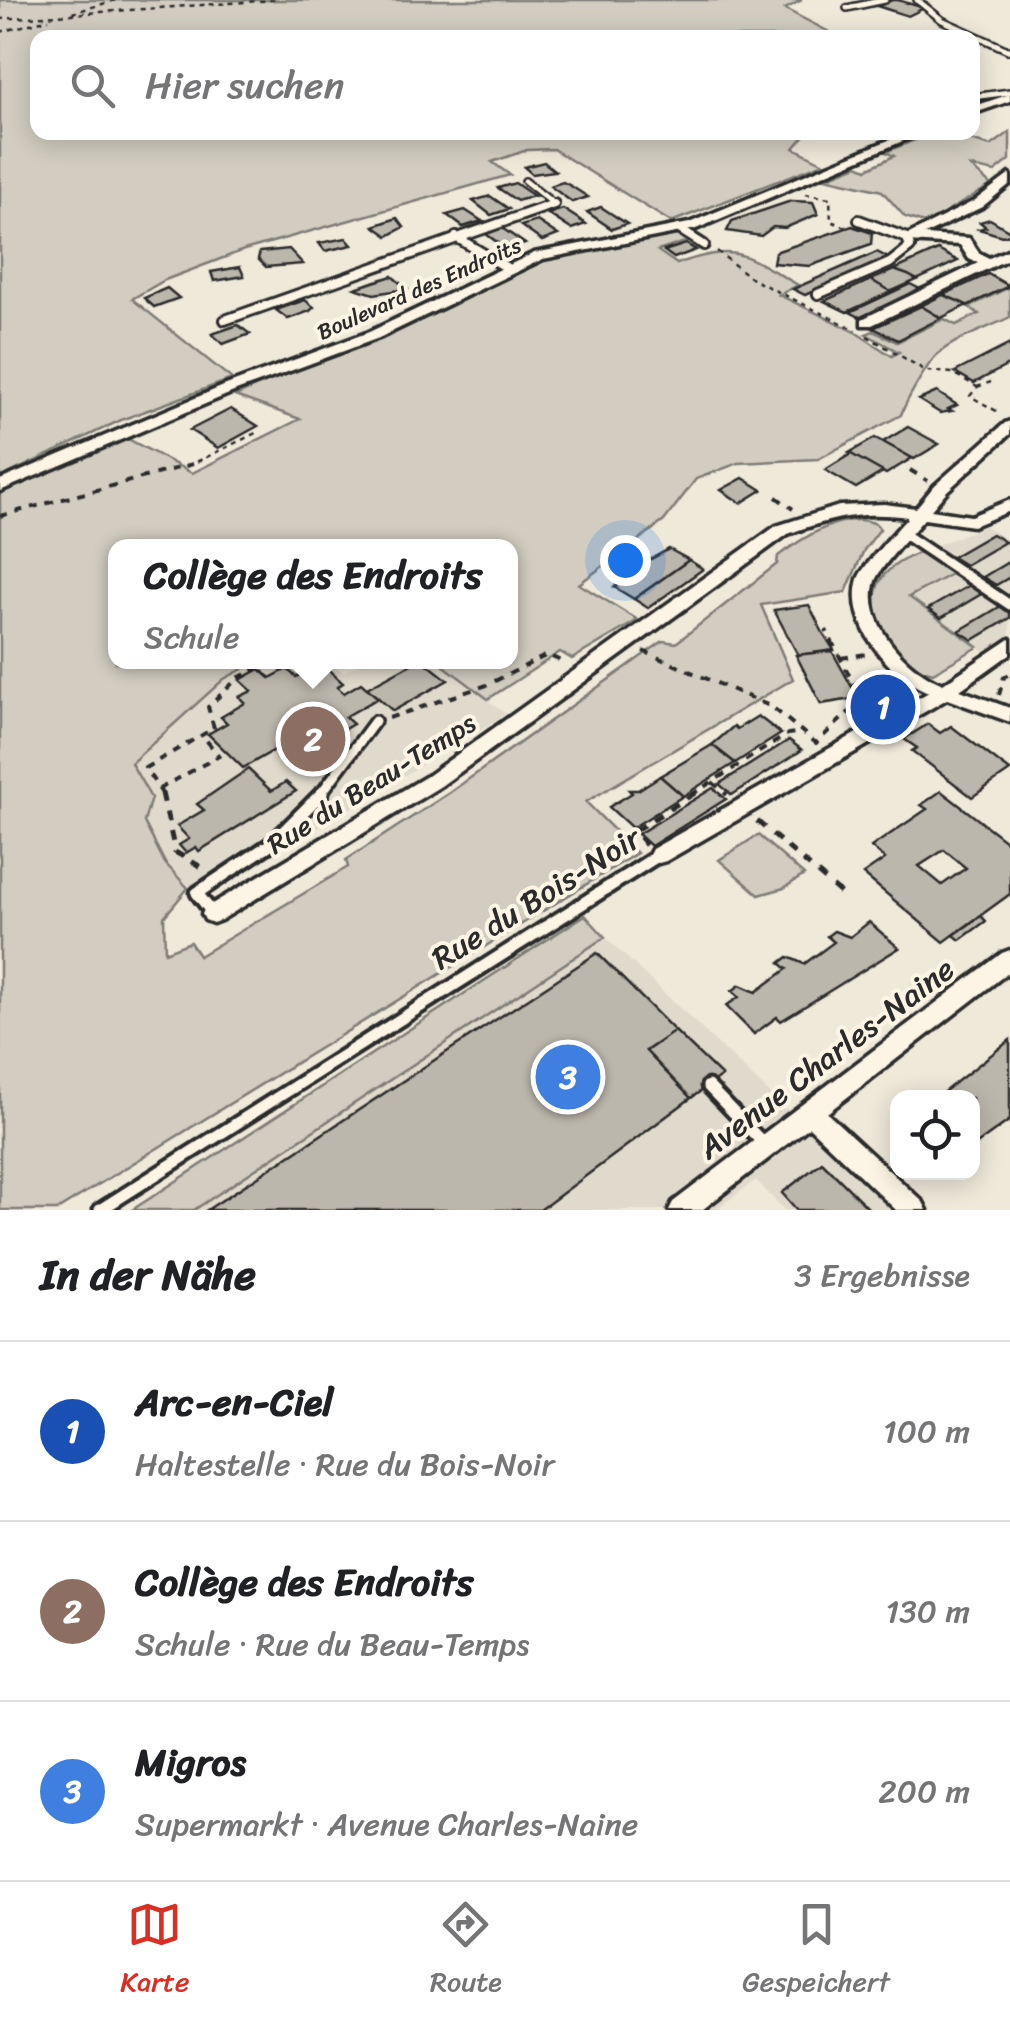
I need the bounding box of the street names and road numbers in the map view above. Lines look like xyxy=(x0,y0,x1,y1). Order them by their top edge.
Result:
street label: Boulevard des Endroits xyxy=(310,225,529,351)
street label: Rue du Beau-Temps xyxy=(257,699,486,868)
street label: Rue du Bois-Noir xyxy=(420,810,654,986)
street label: Avenue Charles-Naine xyxy=(684,942,968,1175)

